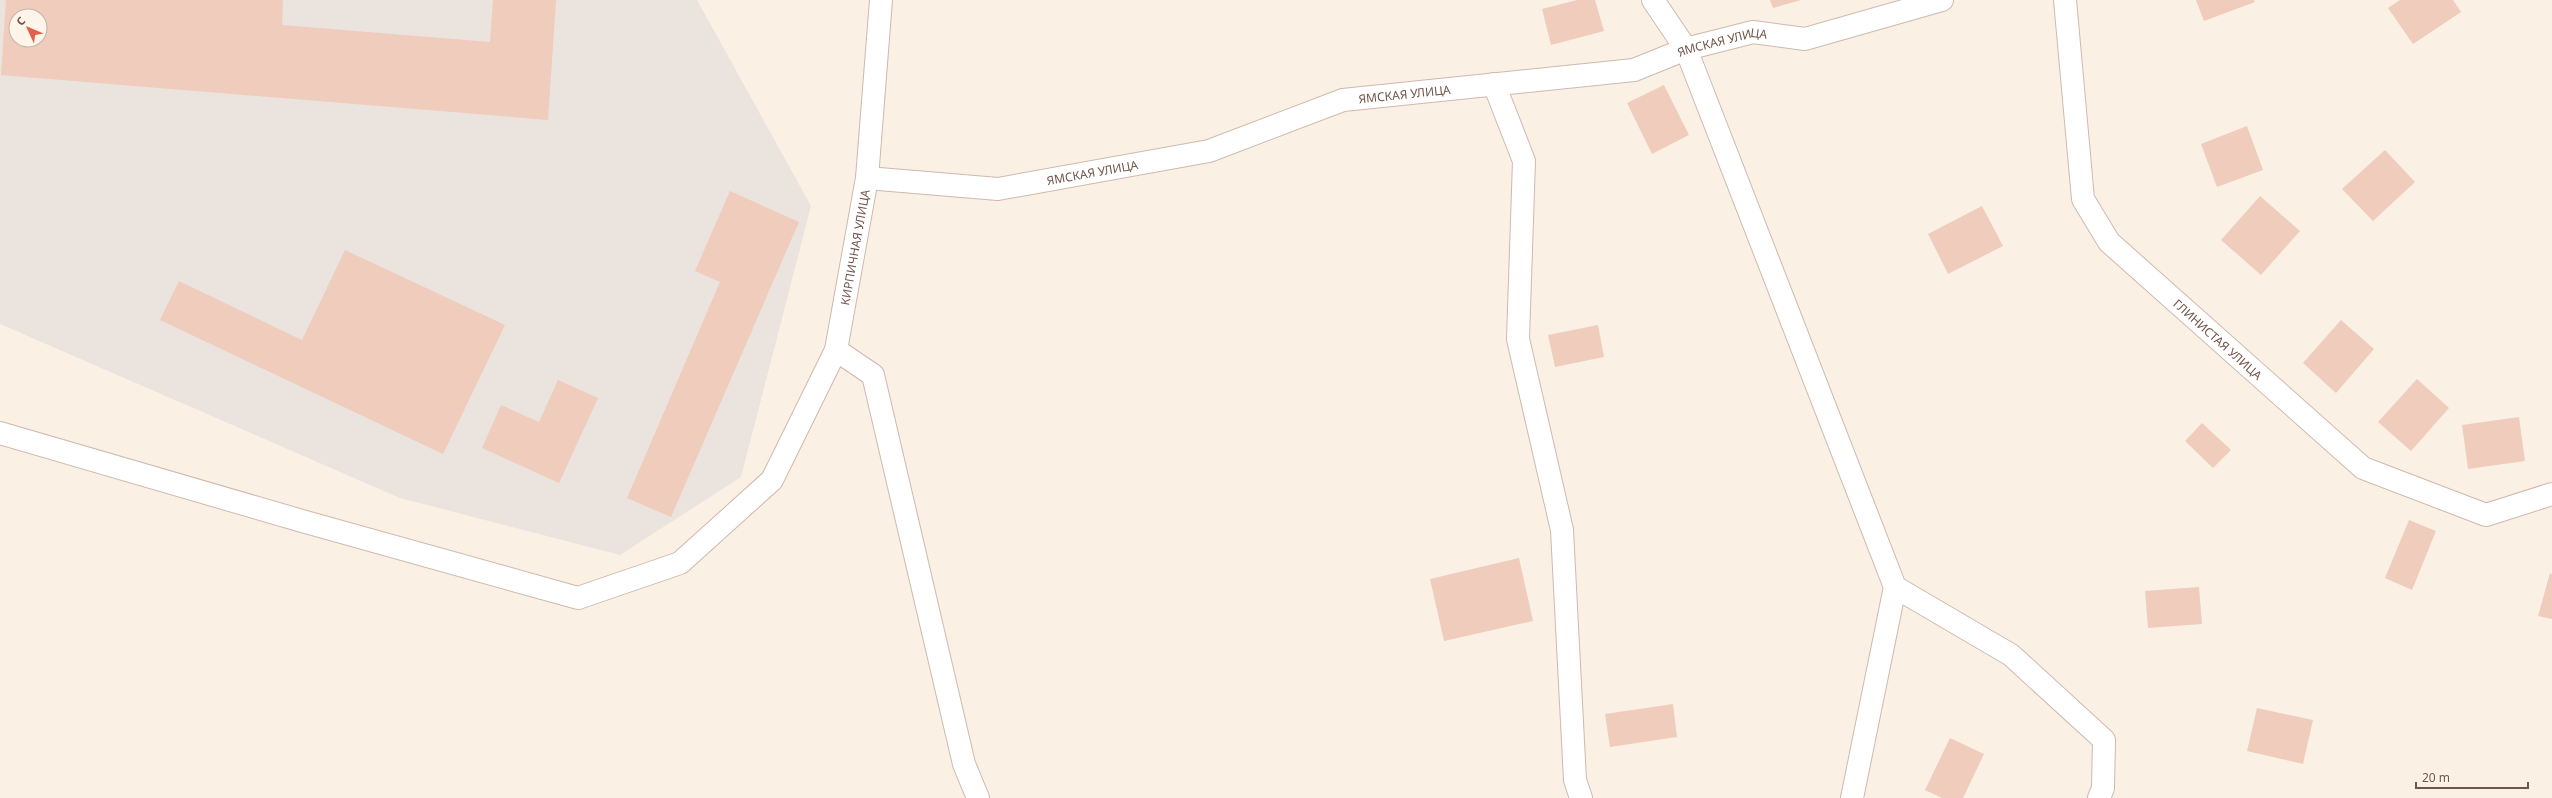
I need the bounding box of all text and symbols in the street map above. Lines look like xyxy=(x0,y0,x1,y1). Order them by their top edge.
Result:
north arrow xyxy=(8,8,48,48)
text: С xyxy=(13,13,28,28)
street label: ЯМСКАЯ УЛИЦА xyxy=(1674,23,1769,60)
street label: ЯМСКАЯ УЛИЦА xyxy=(1358,80,1452,107)
street label: ЯМСКАЯ УЛИЦА xyxy=(1045,155,1139,189)
street label: КИРПИЧНАЯ УЛИЦА xyxy=(836,188,873,307)
street label: ГЛИНИСТАЯ УЛИЦА xyxy=(2170,295,2266,383)
scale bar xyxy=(2416,764,2528,790)
text: 20 m xyxy=(2422,769,2450,786)

